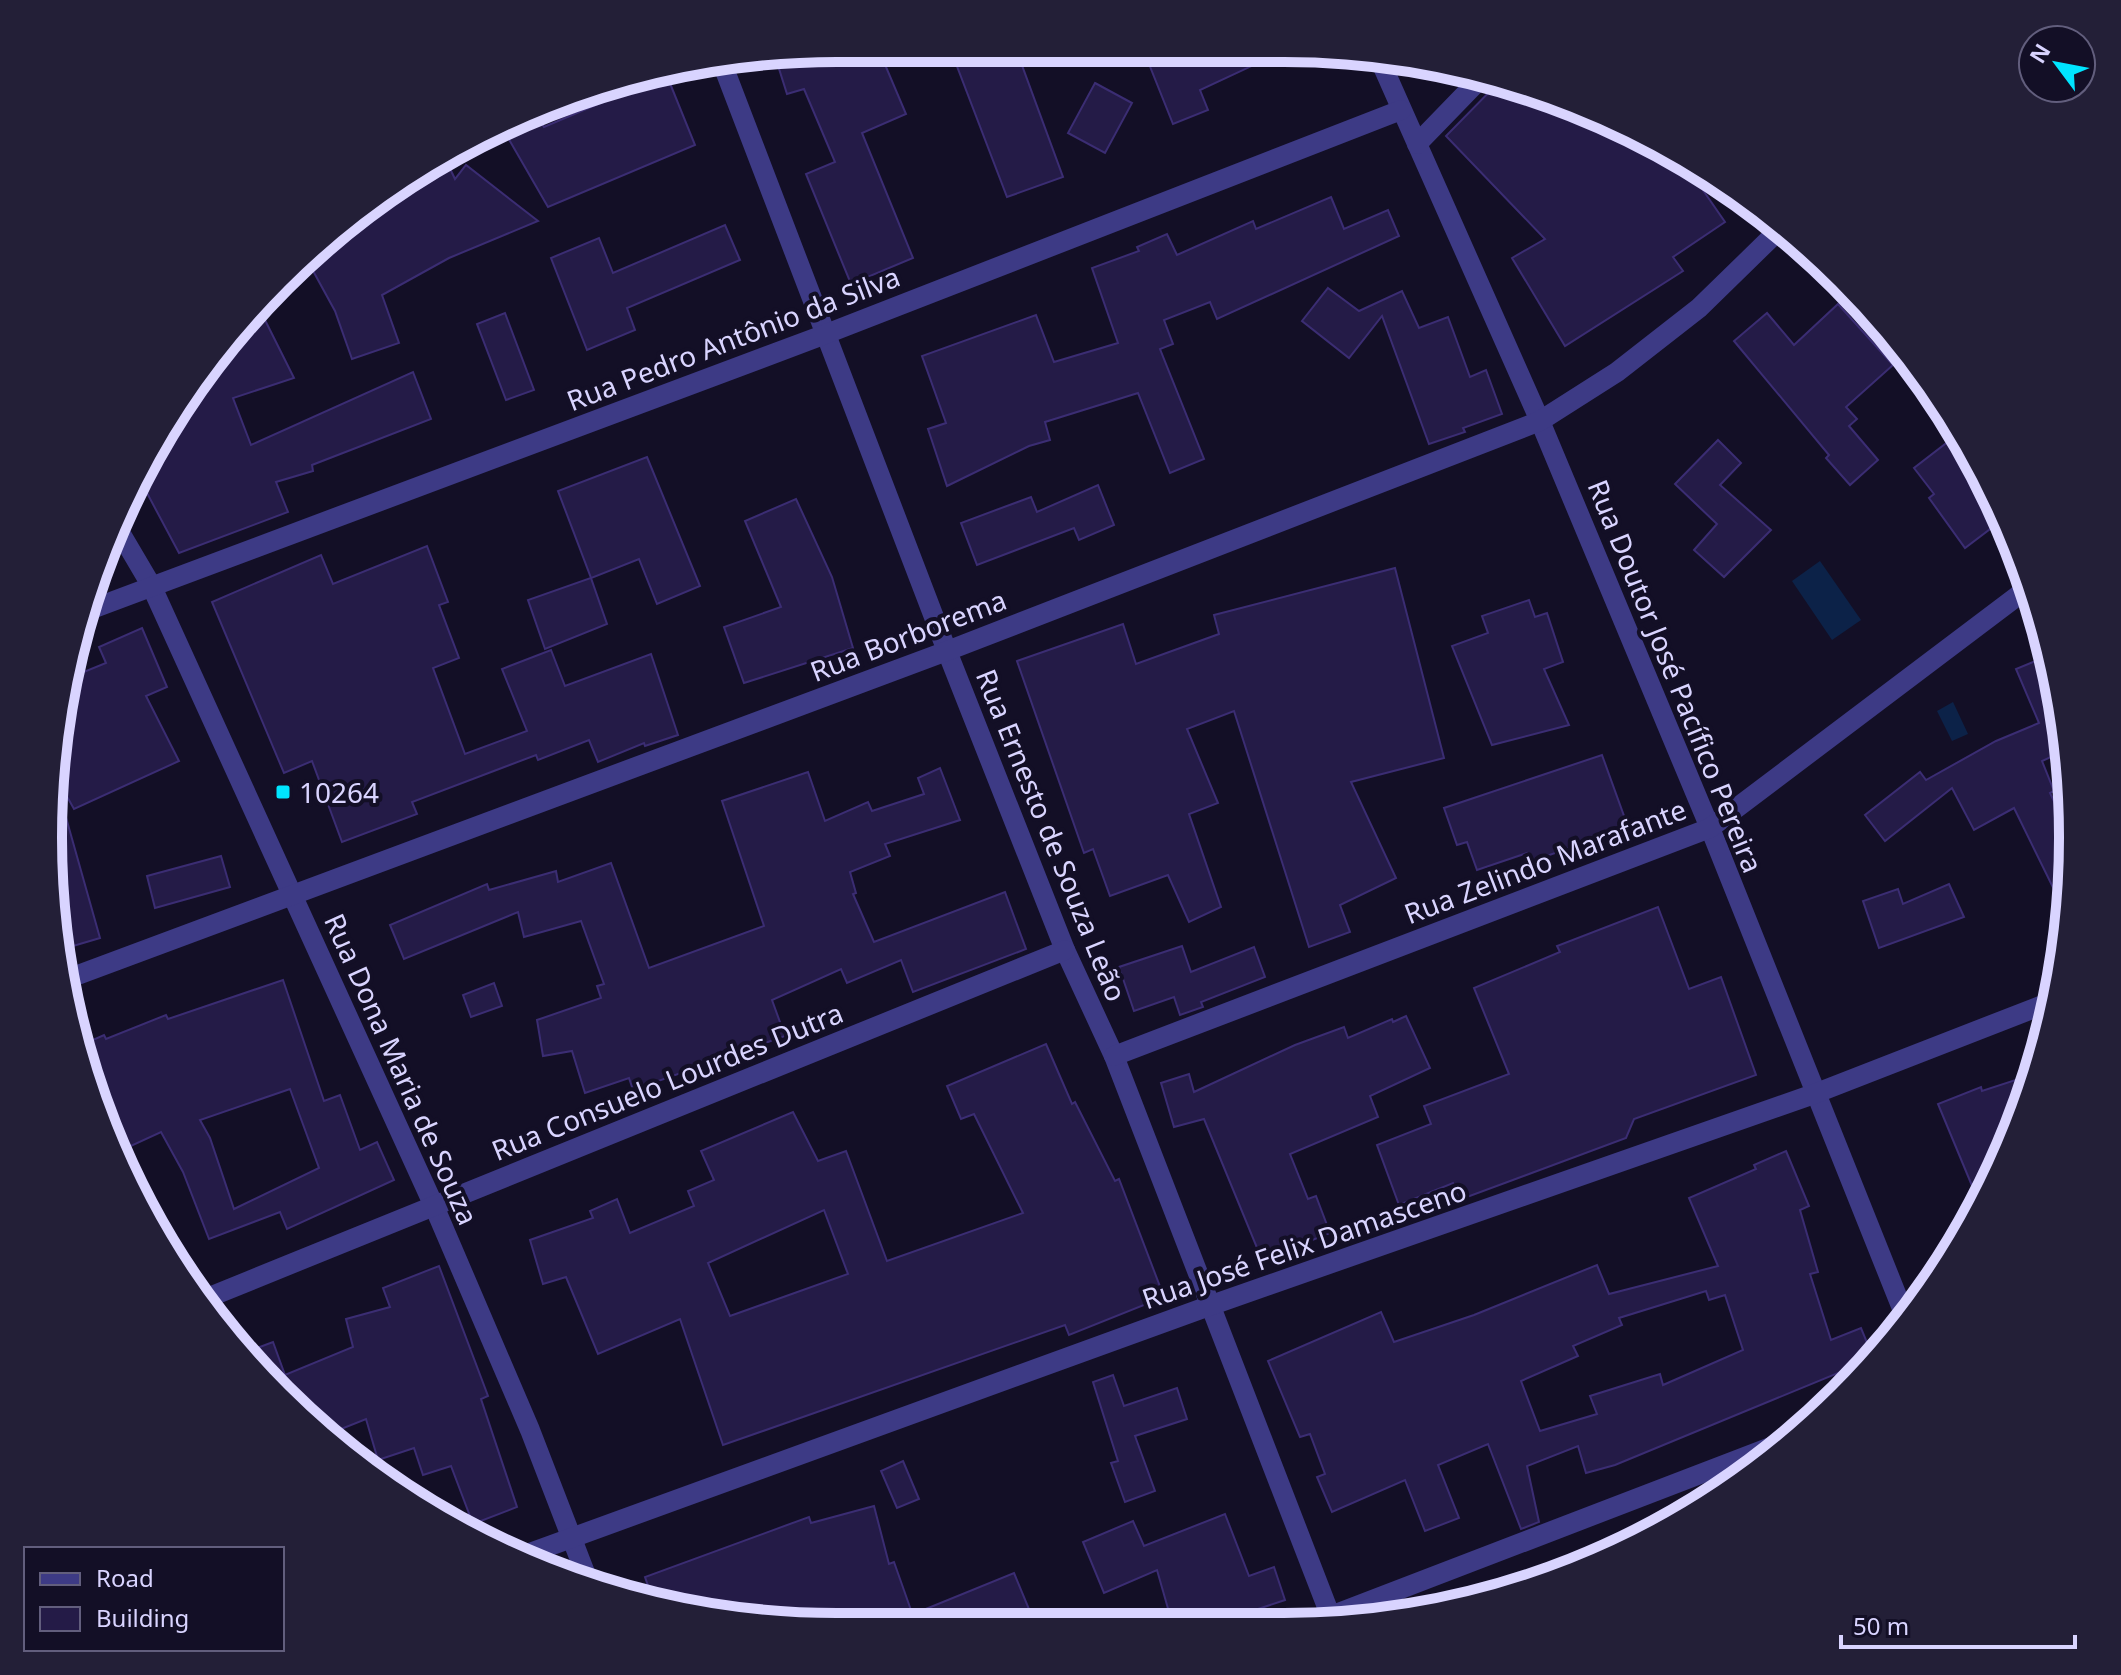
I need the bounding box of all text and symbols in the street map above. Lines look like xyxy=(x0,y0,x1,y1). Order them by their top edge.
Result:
north arrow xyxy=(2017,24,2097,104)
text: N xyxy=(2022,37,2057,68)
street label: Rua Pedro Antônio da Silva xyxy=(561,257,905,419)
street label: Rua Doutor José Pacífico Pereira xyxy=(1580,474,1772,878)
street label: Rua Borborema xyxy=(804,580,1012,690)
street label: Rua Ernesto de Souza Leão xyxy=(968,663,1136,1007)
place label: 10264 xyxy=(299,773,379,811)
marker: 10264 xyxy=(274,783,292,801)
street label: Rua Zelindo Marafante xyxy=(1399,790,1691,932)
street label: Rua Dona Maria de Souza xyxy=(316,907,488,1231)
street label: Rua Consuelo Lourdes Dutra xyxy=(486,993,848,1169)
street label: Rua José Felix Damasceno xyxy=(1137,1171,1471,1317)
legend xyxy=(24,1547,284,1651)
text: Road xyxy=(96,1561,154,1594)
scale bar xyxy=(1841,1599,2075,1649)
text: Building xyxy=(96,1601,189,1634)
text: 50 m xyxy=(1853,1609,1909,1642)

